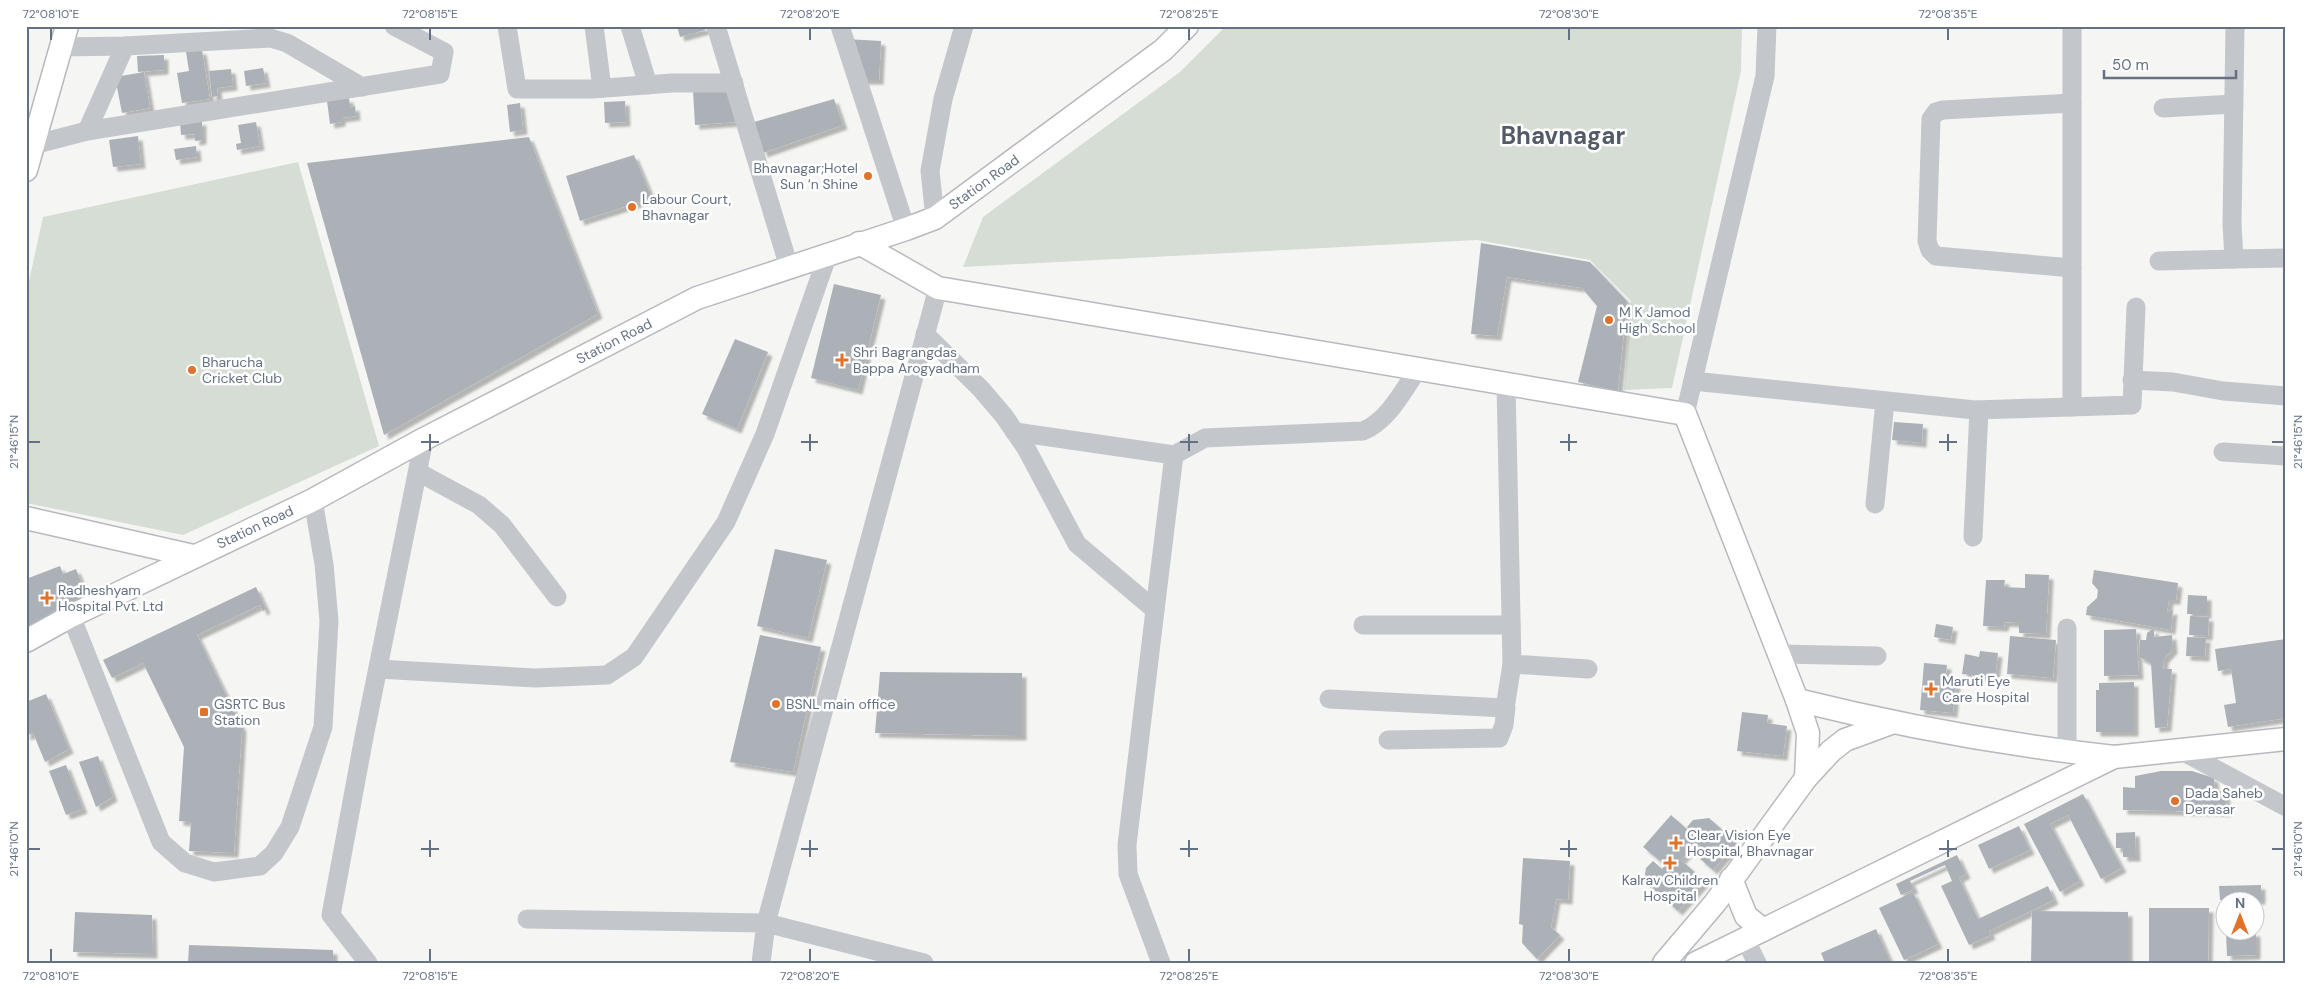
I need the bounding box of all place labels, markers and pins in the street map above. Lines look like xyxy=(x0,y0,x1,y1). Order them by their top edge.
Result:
place label: Bhavnagar;Hotel Sun ‘n Shine xyxy=(753,159,858,193)
marker: Bhavnagar;Hotel Sun ‘n Shine xyxy=(862,170,874,182)
place label: Labour Court, Bhavnagar xyxy=(642,190,732,224)
marker: Labour Court, Bhavnagar xyxy=(626,201,638,213)
place label: M K Jamod High School xyxy=(1619,303,1695,337)
marker: M K Jamod High School xyxy=(1603,314,1615,326)
place label: Shri Bagrangdas Bappa Arogyadham xyxy=(853,343,980,377)
place label: Bharucha Cricket Club xyxy=(202,353,282,387)
marker: Shri Bagrangdas Bappa Arogyadham xyxy=(835,353,849,367)
marker: Bharucha Cricket Club xyxy=(186,364,198,376)
place label: Radheshyam Hospital Pvt. Ltd xyxy=(58,581,163,615)
marker: Radheshyam Hospital Pvt. Ltd xyxy=(40,591,54,605)
place label: Maruti Eye Care Hospital xyxy=(1942,672,2029,706)
marker: Maruti Eye Care Hospital xyxy=(1924,682,1938,696)
place label: GSRTC Bus Station xyxy=(214,695,286,729)
place label: BSNL main office xyxy=(786,695,895,713)
marker: BSNL main office xyxy=(770,698,782,710)
marker: GSRTC Bus Station xyxy=(198,706,210,718)
place label: Dada Saheb Derasar xyxy=(2185,784,2263,818)
marker: Dada Saheb Derasar xyxy=(2169,795,2181,807)
place label: Clear Vision Eye Hospital, Bhavnagar xyxy=(1687,826,1814,860)
marker: Clear Vision Eye Hospital, Bhavnagar xyxy=(1669,836,1683,850)
marker: Kalrav Children Hospital xyxy=(1663,856,1677,870)
place label: Kalrav Children Hospital xyxy=(1622,871,1718,905)

